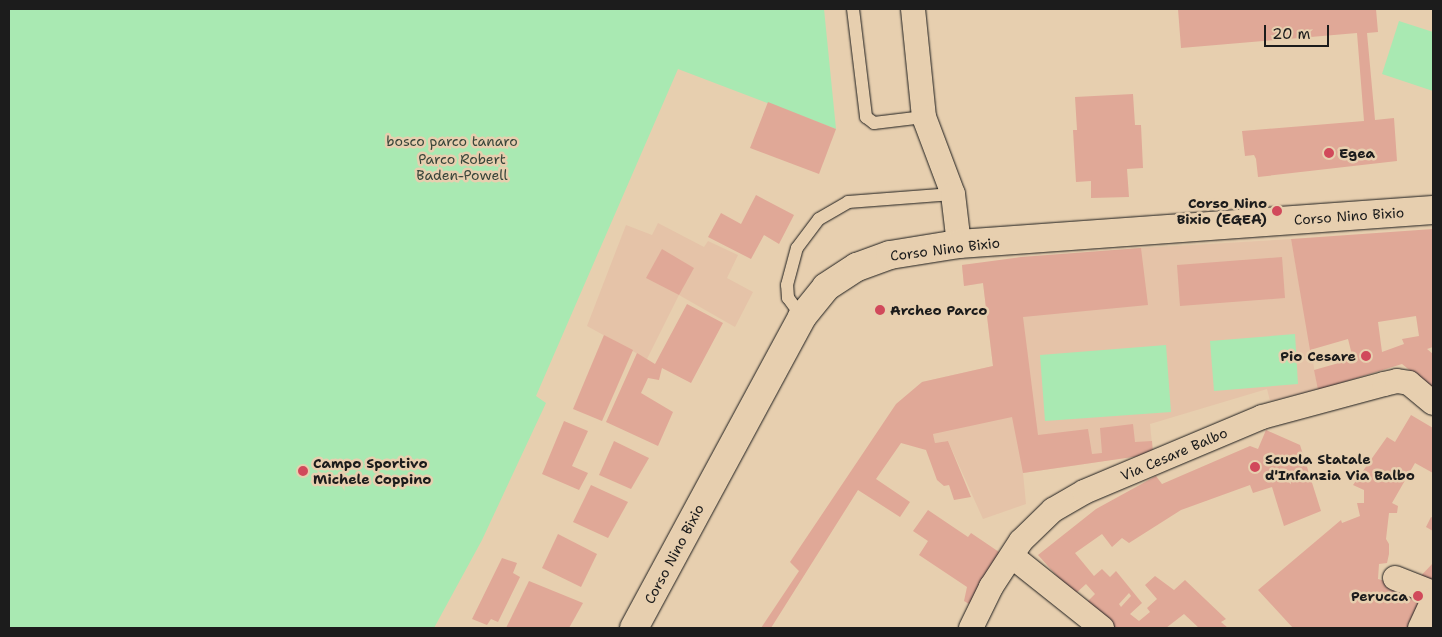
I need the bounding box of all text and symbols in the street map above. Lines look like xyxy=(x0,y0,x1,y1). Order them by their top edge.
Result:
scale bar xyxy=(1267,15,1332,47)
text: 20 m xyxy=(1272,24,1311,44)
park label: bosco parco tanaro xyxy=(386,133,518,149)
place label: Egea xyxy=(1339,145,1375,161)
marker: Egea xyxy=(1323,147,1335,159)
park label: Parco Robert Baden-Powell xyxy=(416,151,508,184)
place label: Corso Nino Bixio (EGEA) xyxy=(1177,195,1267,228)
street label: Corso Nino Bixio xyxy=(1293,204,1405,228)
marker: Corso Nino Bixio (EGEA) xyxy=(1271,205,1283,217)
street label: Corso Nino Bixio xyxy=(889,234,1001,264)
place label: Archeo Parco xyxy=(890,302,987,318)
marker: Archeo Parco xyxy=(874,304,886,316)
place label: Pio Cesare xyxy=(1280,348,1356,364)
marker: Pio Cesare xyxy=(1360,350,1372,362)
street label: Via Cesare Balbo xyxy=(1118,424,1230,484)
place label: Scuola Statale d'Infanzia Via Balbo xyxy=(1265,451,1415,484)
place label: Campo Sportivo Michele Coppino xyxy=(313,455,431,488)
marker: Scuola Statale d'Infanzia Via Balbo xyxy=(1249,461,1261,473)
marker: Campo Sportivo Michele Coppino xyxy=(297,465,309,477)
street label: Corso Nino Bixio xyxy=(641,501,707,607)
place label: Perucca xyxy=(1351,588,1408,604)
marker: Perucca xyxy=(1412,590,1424,602)

